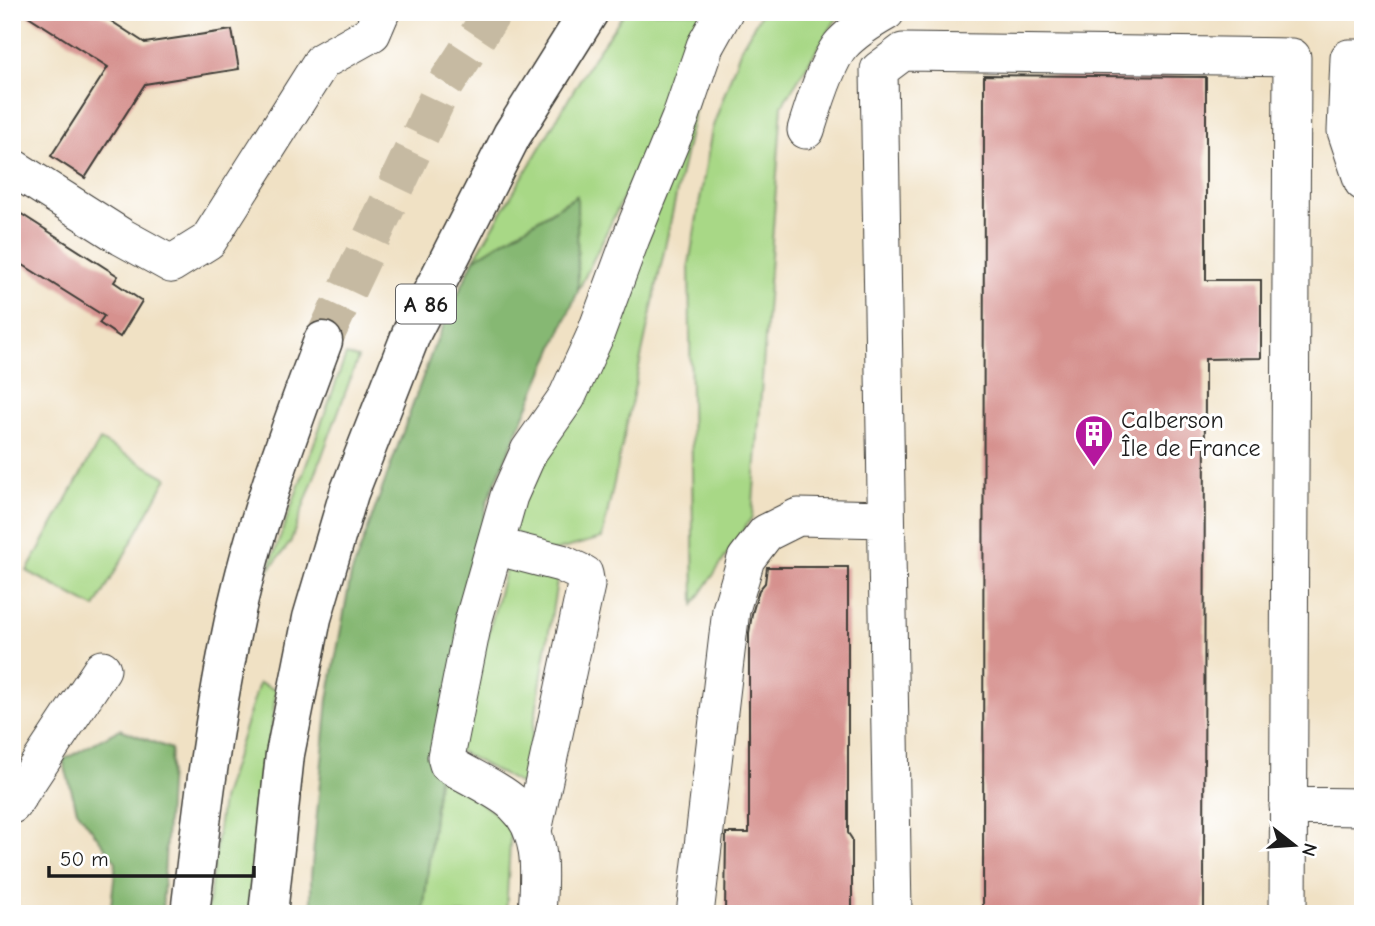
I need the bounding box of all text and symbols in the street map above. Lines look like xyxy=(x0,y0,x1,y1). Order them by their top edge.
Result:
road number: A 86 xyxy=(396,284,456,324)
place label: Calberson Île de France xyxy=(1121,406,1261,462)
building icon: Calberson Île de France xyxy=(1073,413,1115,468)
north arrow xyxy=(1260,810,1330,880)
scale bar xyxy=(49,835,254,879)
text: N xyxy=(1297,841,1322,859)
text: 50 m xyxy=(60,847,109,871)

